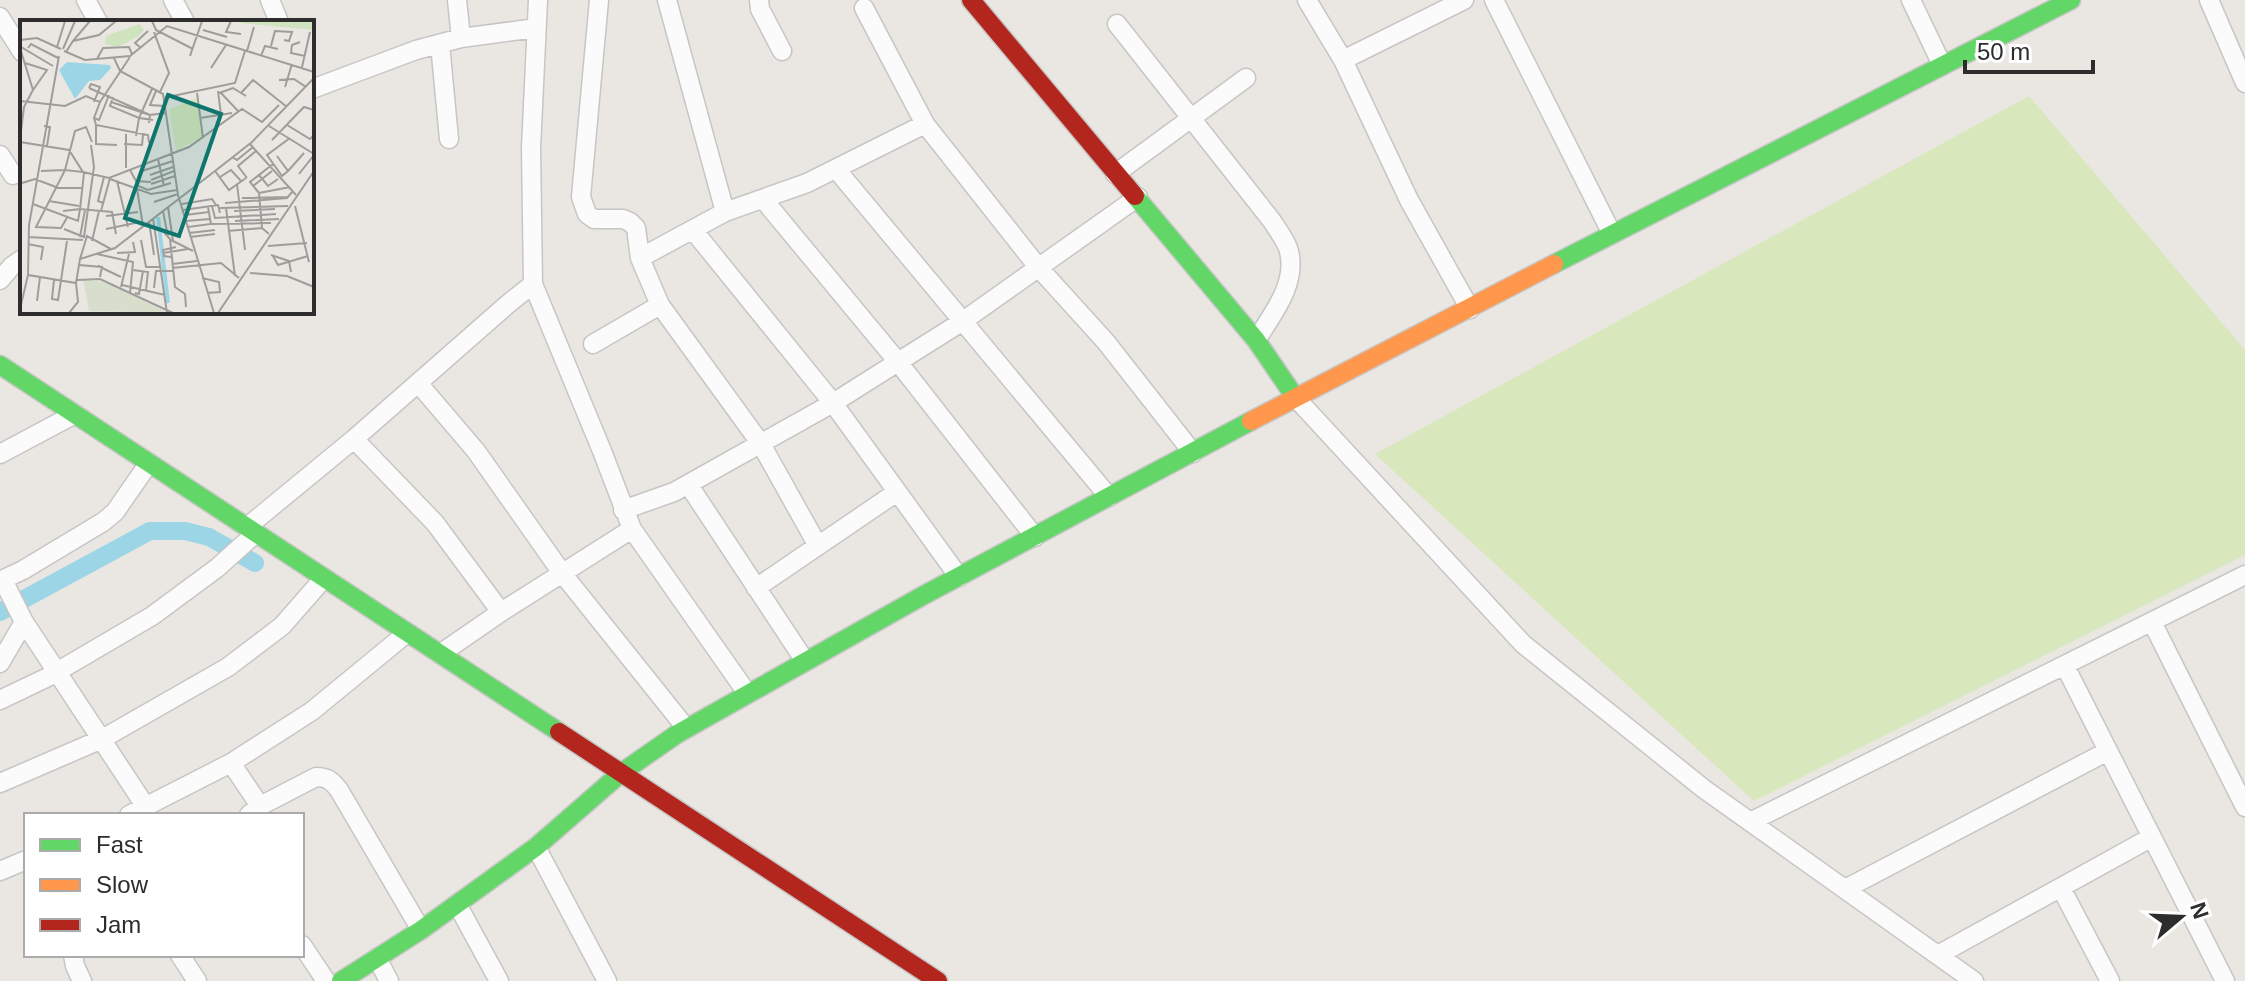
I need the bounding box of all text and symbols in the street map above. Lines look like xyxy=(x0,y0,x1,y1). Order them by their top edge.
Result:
inset map xyxy=(20,20,314,314)
scale bar xyxy=(1965,24,2093,74)
text: 50 m xyxy=(1977,38,2030,65)
legend xyxy=(24,813,304,957)
text: Fast xyxy=(96,831,143,858)
text: Slow xyxy=(96,871,149,898)
north arrow xyxy=(2141,877,2221,957)
text: N xyxy=(2185,899,2214,922)
text: Jam xyxy=(96,911,141,938)

